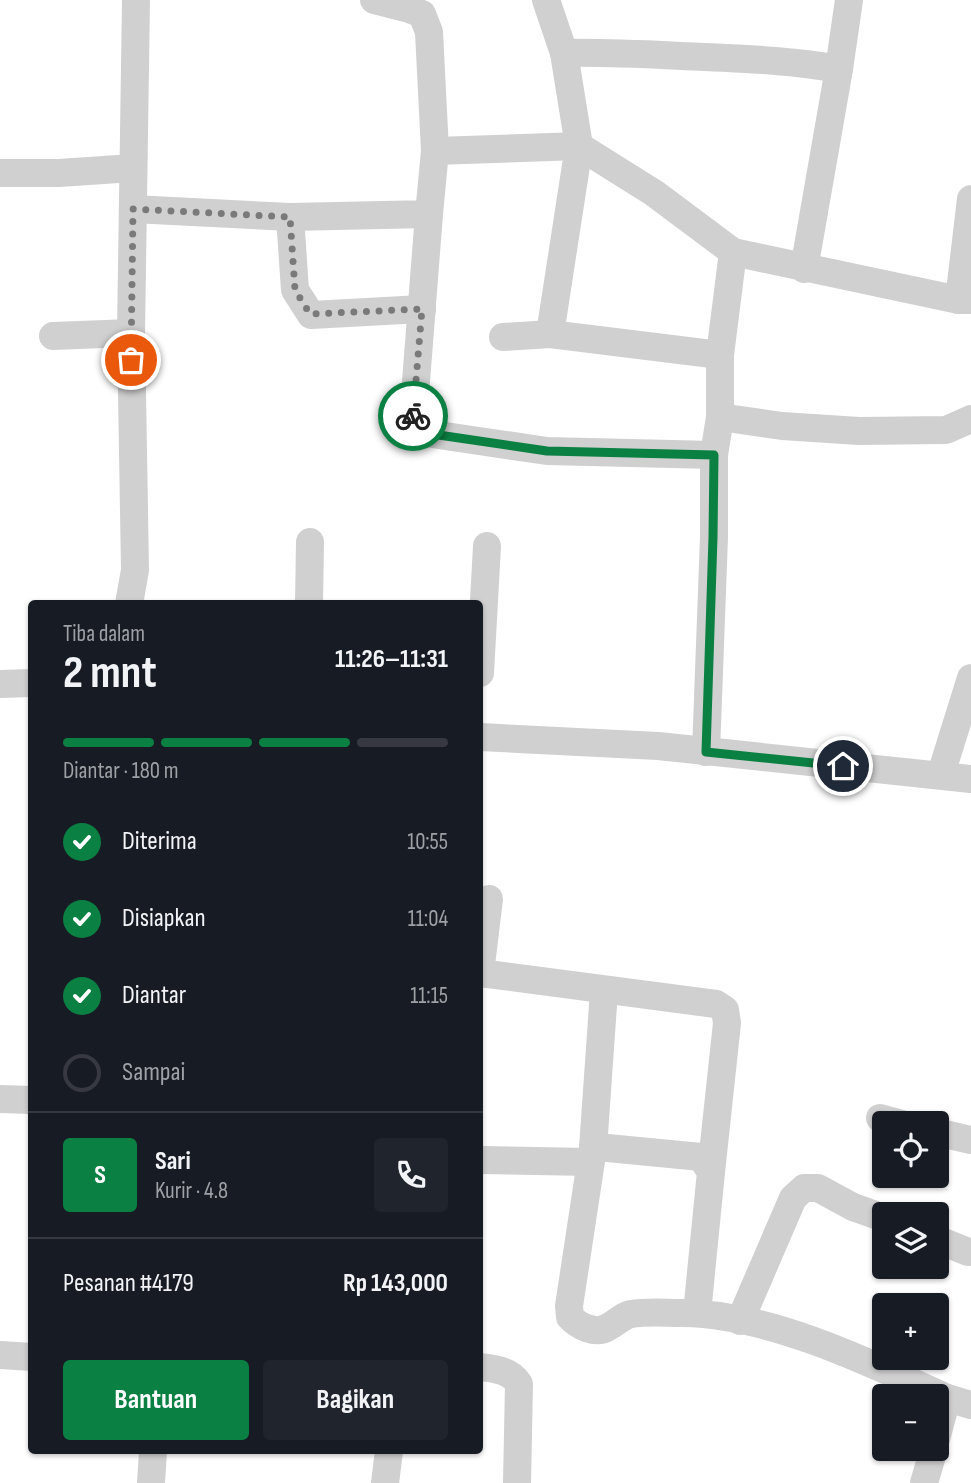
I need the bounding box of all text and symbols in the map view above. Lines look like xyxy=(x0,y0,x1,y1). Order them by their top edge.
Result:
pin xyxy=(101,330,161,390)
icon: bag xyxy=(112,341,150,379)
courier xyxy=(378,381,448,451)
icon: bike xyxy=(394,397,432,435)
text: Tiba dalam xyxy=(63,620,145,648)
text: 11:26–11:31 xyxy=(335,644,448,675)
text: 2 mnt xyxy=(63,646,157,701)
pin xyxy=(813,736,873,796)
icon: home xyxy=(824,747,862,785)
text: Diantar · 180 m xyxy=(63,757,179,785)
icon: check xyxy=(63,823,101,861)
text: Diterima xyxy=(122,826,197,857)
text: 10:55 xyxy=(407,828,448,856)
icon: check xyxy=(63,900,101,938)
text: Disiapkan xyxy=(122,903,206,934)
text: 11:04 xyxy=(408,905,448,933)
icon: check xyxy=(63,977,101,1015)
text: Diantar xyxy=(122,980,186,1011)
text: 11:15 xyxy=(410,982,448,1010)
text: Sampai xyxy=(122,1057,185,1088)
map controls xyxy=(872,1111,949,1461)
button: locate xyxy=(872,1111,949,1188)
button: phone xyxy=(374,1138,448,1212)
text: Sari xyxy=(155,1146,191,1177)
text: S xyxy=(94,1160,106,1191)
text: Kurir · 4.8 xyxy=(155,1177,228,1205)
button: layers xyxy=(872,1202,949,1279)
text: Pesanan #4179 xyxy=(63,1268,194,1299)
text: Rp 143,000 xyxy=(343,1268,448,1299)
button: + xyxy=(872,1293,949,1370)
button: Bantuan xyxy=(63,1360,249,1440)
button: Bagikan xyxy=(263,1360,448,1440)
button: − xyxy=(872,1384,949,1461)

